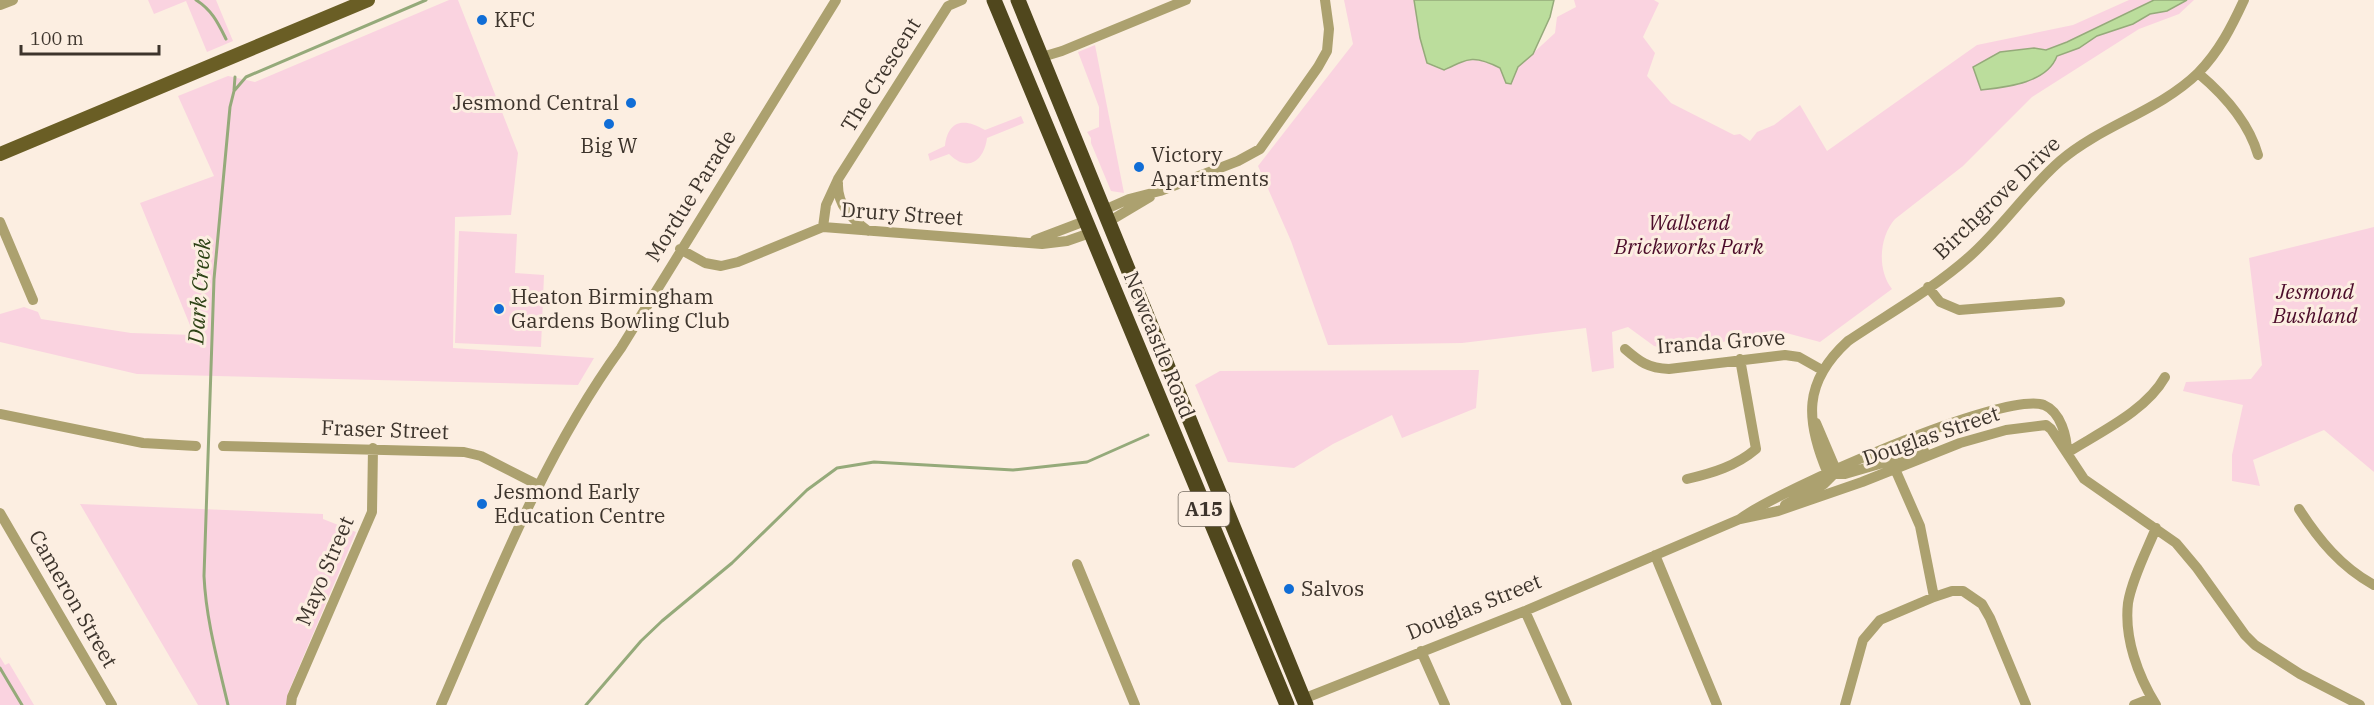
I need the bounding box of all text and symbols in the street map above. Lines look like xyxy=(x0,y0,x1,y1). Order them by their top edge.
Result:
place label: KFC xyxy=(494,5,535,33)
street label: The Crescent xyxy=(834,12,926,137)
marker: KFC xyxy=(475,13,489,27)
scale bar xyxy=(21,18,159,56)
text: 100 m xyxy=(30,27,84,50)
place label: Jesmond Central xyxy=(453,88,619,116)
marker: Jesmond Central xyxy=(624,96,638,110)
marker: Big W xyxy=(602,117,616,131)
street label: Mordue Parade xyxy=(638,124,742,267)
street label: Birchgrove Drive xyxy=(1927,129,2066,265)
place label: Big W xyxy=(580,131,638,159)
place label: Victory Apartments xyxy=(1151,140,1269,192)
marker: Victory Apartments xyxy=(1132,160,1146,174)
street label: Drury Street xyxy=(840,195,964,231)
park label: Wallsend Brickworks Park xyxy=(1613,208,1765,260)
water label: Dark Creek xyxy=(180,237,217,346)
street label: Newcastle Road xyxy=(1118,267,1202,422)
park label: Jesmond Bushland xyxy=(2272,277,2358,329)
place label: Heaton Birmingham Gardens Bowling Club xyxy=(511,282,730,334)
marker: Heaton Birmingham Gardens Bowling Club xyxy=(492,302,506,316)
street label: Iranda Grove xyxy=(1656,323,1786,359)
street label: Douglas Street xyxy=(1859,399,2003,472)
street label: Fraser Street xyxy=(321,413,450,445)
place label: Jesmond Early Education Centre xyxy=(494,477,665,529)
road number: A15 xyxy=(1178,492,1230,526)
marker: Jesmond Early Education Centre xyxy=(475,497,489,511)
street label: Mayo Street xyxy=(288,512,360,630)
street label: Cameron Street xyxy=(23,525,125,672)
street label: Douglas Street xyxy=(1402,566,1545,646)
place label: Salvos xyxy=(1301,574,1364,602)
marker: Salvos xyxy=(1282,582,1296,596)

